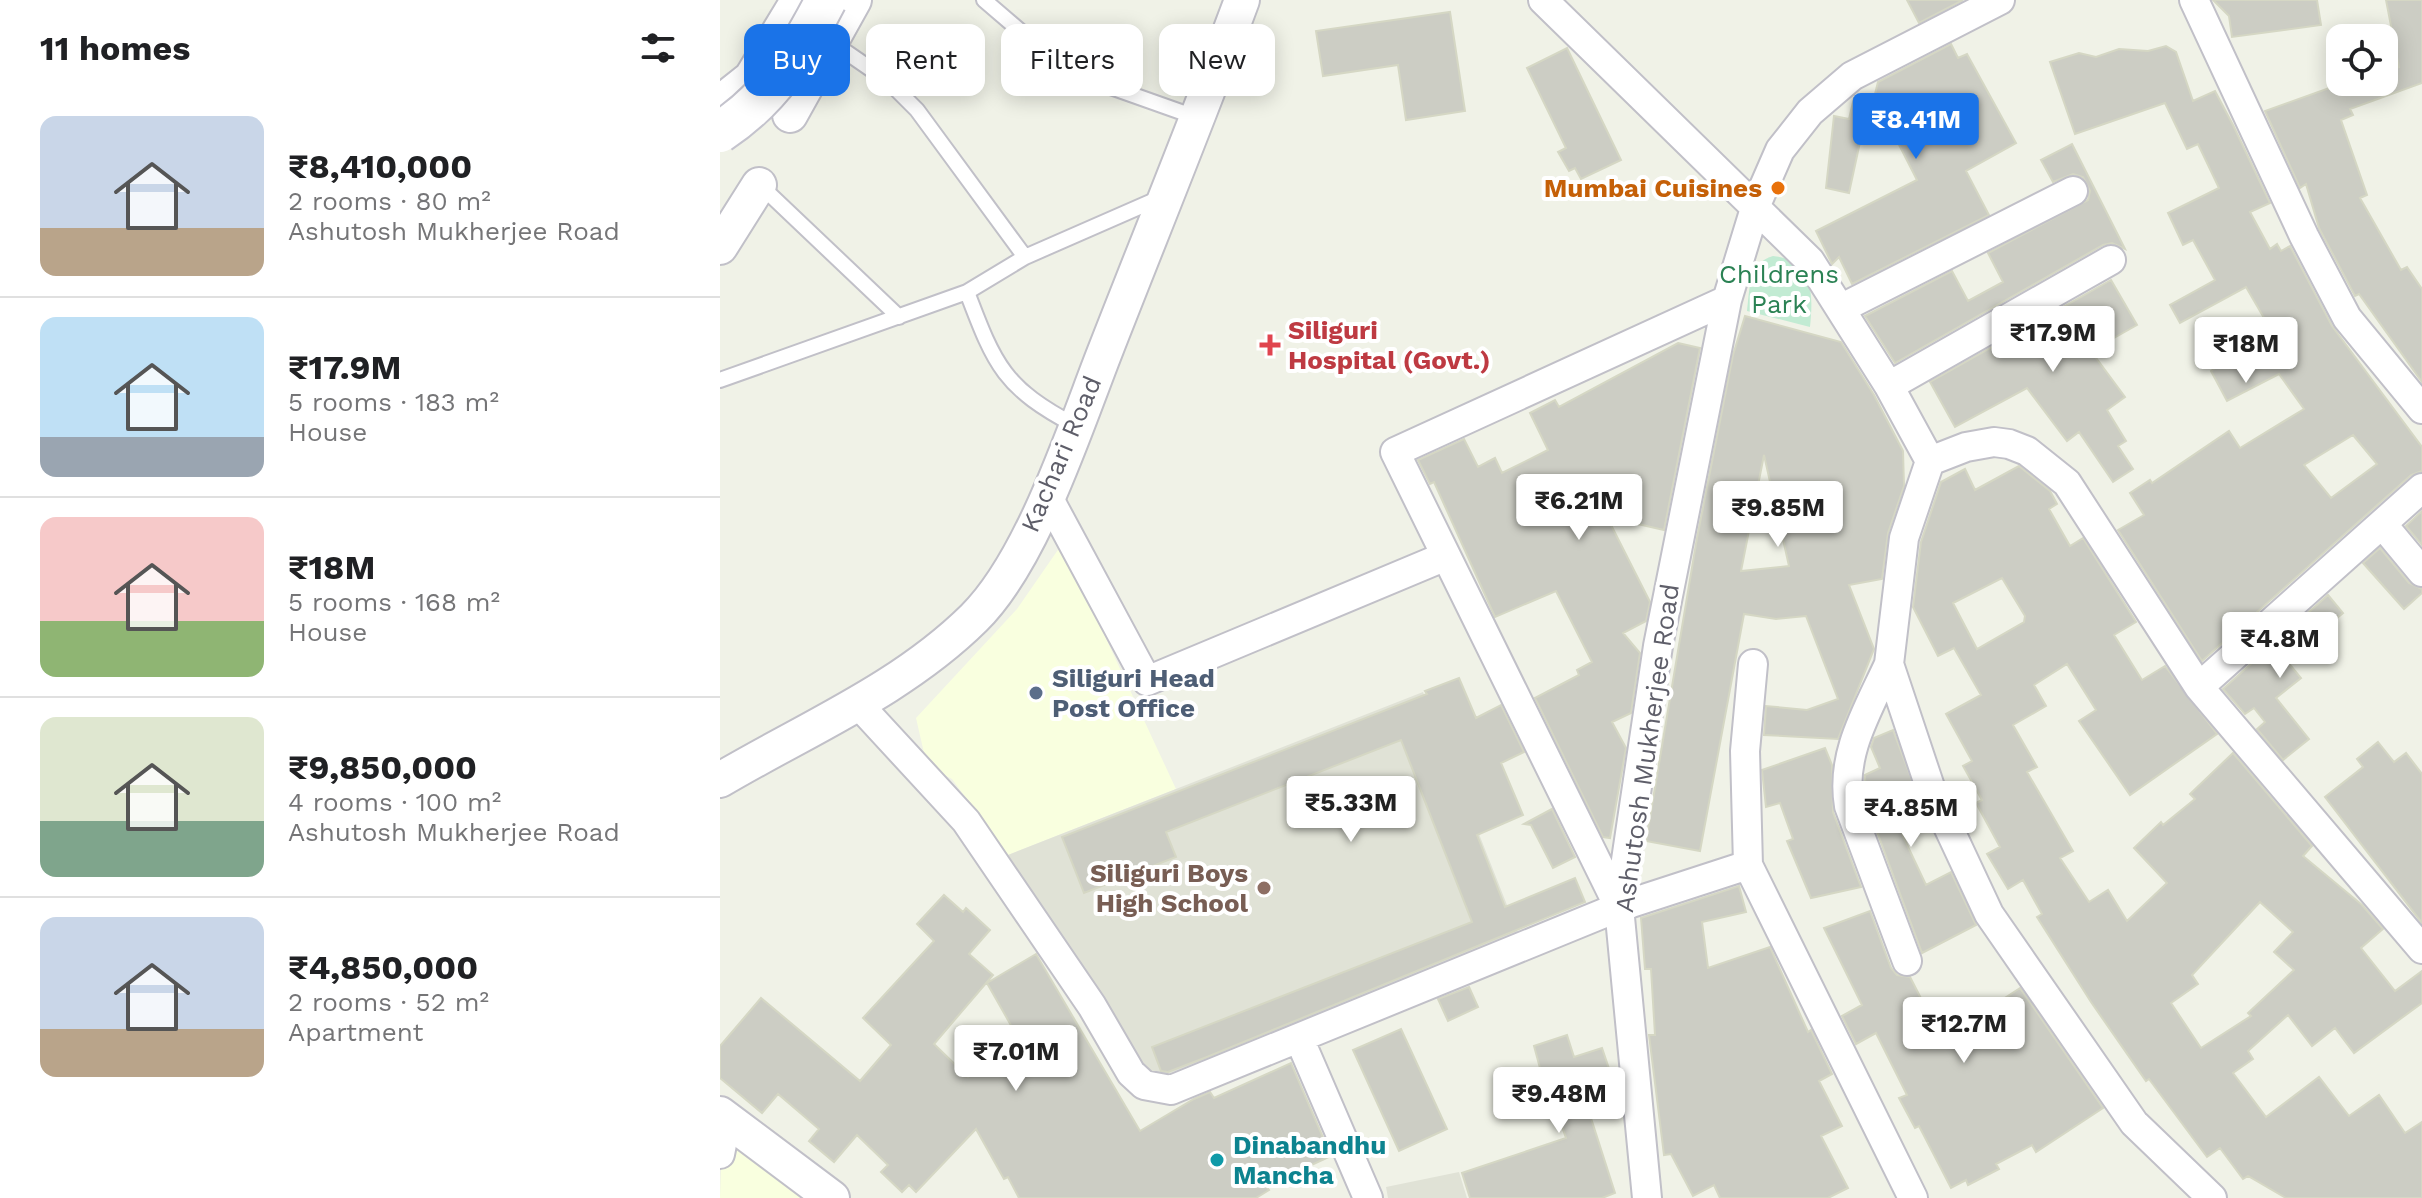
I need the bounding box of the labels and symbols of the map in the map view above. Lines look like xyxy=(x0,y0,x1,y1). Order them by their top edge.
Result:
pin: ₹8.41M xyxy=(1851,93,1981,161)
place label: Mumbai Cuisines xyxy=(1544,173,1762,203)
marker: Mumbai Cuisines xyxy=(1769,179,1787,197)
park label: Childrens Park xyxy=(1719,259,1839,319)
pin: ₹17.9M xyxy=(1988,306,2118,374)
place label: Siliguri Hospital (Govt.) xyxy=(1288,315,1490,375)
pin: ₹18M xyxy=(2199,317,2293,385)
marker: Siliguri Hospital (Govt.) xyxy=(1259,334,1281,356)
street label: Kachari Road xyxy=(1015,371,1107,537)
pin: ₹6.21M xyxy=(1514,474,1644,542)
pin: ₹9.85M xyxy=(1713,481,1843,549)
street label: Ashutosh Mukherjee Road xyxy=(1609,582,1685,914)
pin: ₹4.8M xyxy=(2224,612,2336,680)
place label: Siliguri Head Post Office xyxy=(1052,663,1215,723)
marker: Siliguri Head Post Office xyxy=(1027,684,1045,702)
pin: ₹5.33M xyxy=(1286,776,1416,844)
pin: ₹4.85M xyxy=(1846,781,1976,849)
place label: Siliguri Boys High School xyxy=(1090,858,1248,918)
marker: Siliguri Boys High School xyxy=(1255,879,1273,897)
pin: ₹12.7M xyxy=(1899,997,2029,1065)
pin: ₹7.01M xyxy=(951,1025,1081,1093)
pin: ₹9.48M xyxy=(1494,1067,1624,1135)
place label: Dinabandhu Mancha xyxy=(1233,1130,1386,1190)
marker: Dinabandhu Mancha xyxy=(1208,1151,1226,1169)

